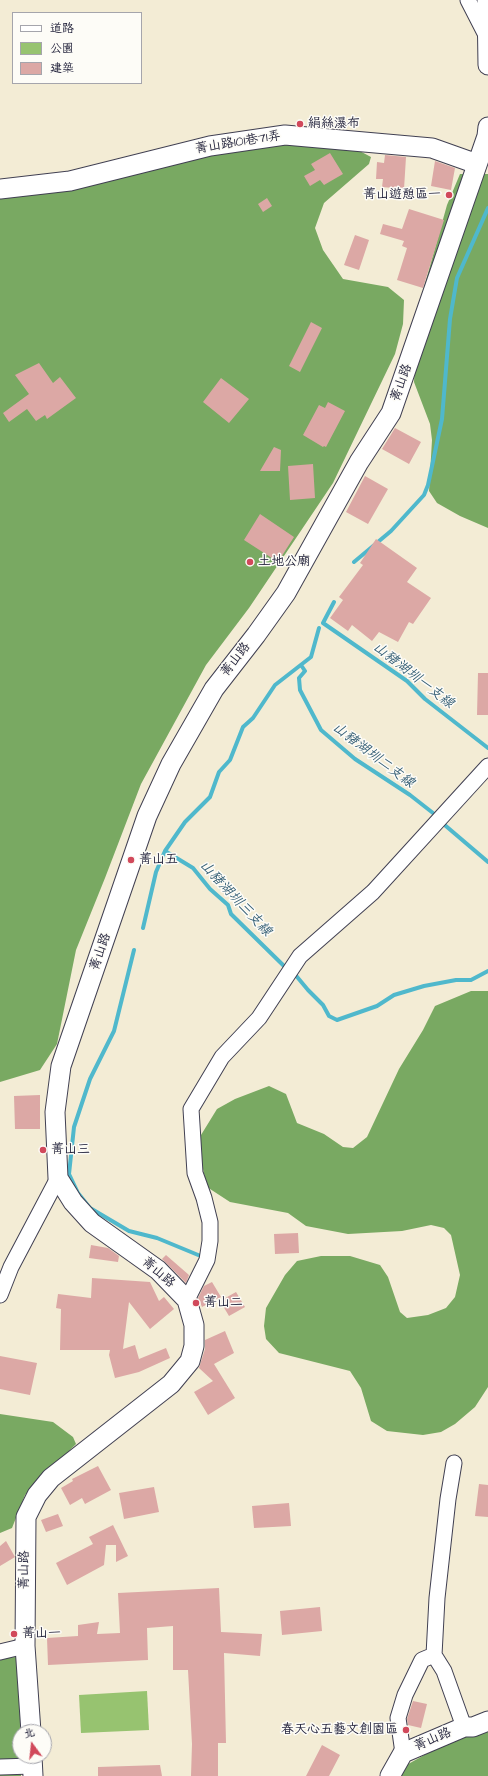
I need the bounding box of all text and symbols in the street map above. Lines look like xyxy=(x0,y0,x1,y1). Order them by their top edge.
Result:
legend xyxy=(12,12,142,84)
text: 道路 xyxy=(50,20,74,37)
text: 公園 xyxy=(50,40,74,57)
text: 建築 xyxy=(50,60,74,77)
place label: 絹絲瀑布 xyxy=(308,116,360,132)
marker: 絹絲瀑布 xyxy=(295,119,305,129)
street label: 菁山路101巷71弄 xyxy=(194,129,282,157)
place label: 菁山遊憩區一 xyxy=(363,187,441,203)
marker: 菁山遊憩區一 xyxy=(444,190,454,200)
street label: 菁山路 xyxy=(388,362,416,404)
place label: 土地公廟 xyxy=(258,554,310,570)
marker: 土地公廟 xyxy=(245,557,255,567)
water label: 山豬湖圳一支線 xyxy=(369,639,457,713)
street label: 菁山路 xyxy=(218,640,254,680)
water label: 山豬湖圳二支線 xyxy=(329,720,417,792)
place label: 菁山五 xyxy=(139,852,178,868)
marker: 菁山五 xyxy=(126,855,136,865)
water label: 山豬湖圳三支線 xyxy=(195,857,275,941)
street label: 菁山路 xyxy=(87,931,115,973)
place label: 菁山三 xyxy=(51,1142,90,1158)
marker: 菁山三 xyxy=(38,1145,48,1155)
street label: 菁山路 xyxy=(138,1254,178,1292)
place label: 菁山二 xyxy=(204,1295,243,1311)
marker: 菁山二 xyxy=(191,1298,201,1308)
street label: 菁山路 xyxy=(17,1550,33,1590)
place label: 菁山一 xyxy=(22,1626,61,1642)
marker: 菁山一 xyxy=(9,1629,19,1639)
place label: 春天心五藝文創園區 xyxy=(281,1722,398,1738)
north arrow xyxy=(12,1724,52,1764)
text: 北 xyxy=(22,1724,36,1742)
marker: 春天心五藝文創園區 xyxy=(401,1725,411,1735)
street label: 菁山路 xyxy=(412,1725,454,1755)

